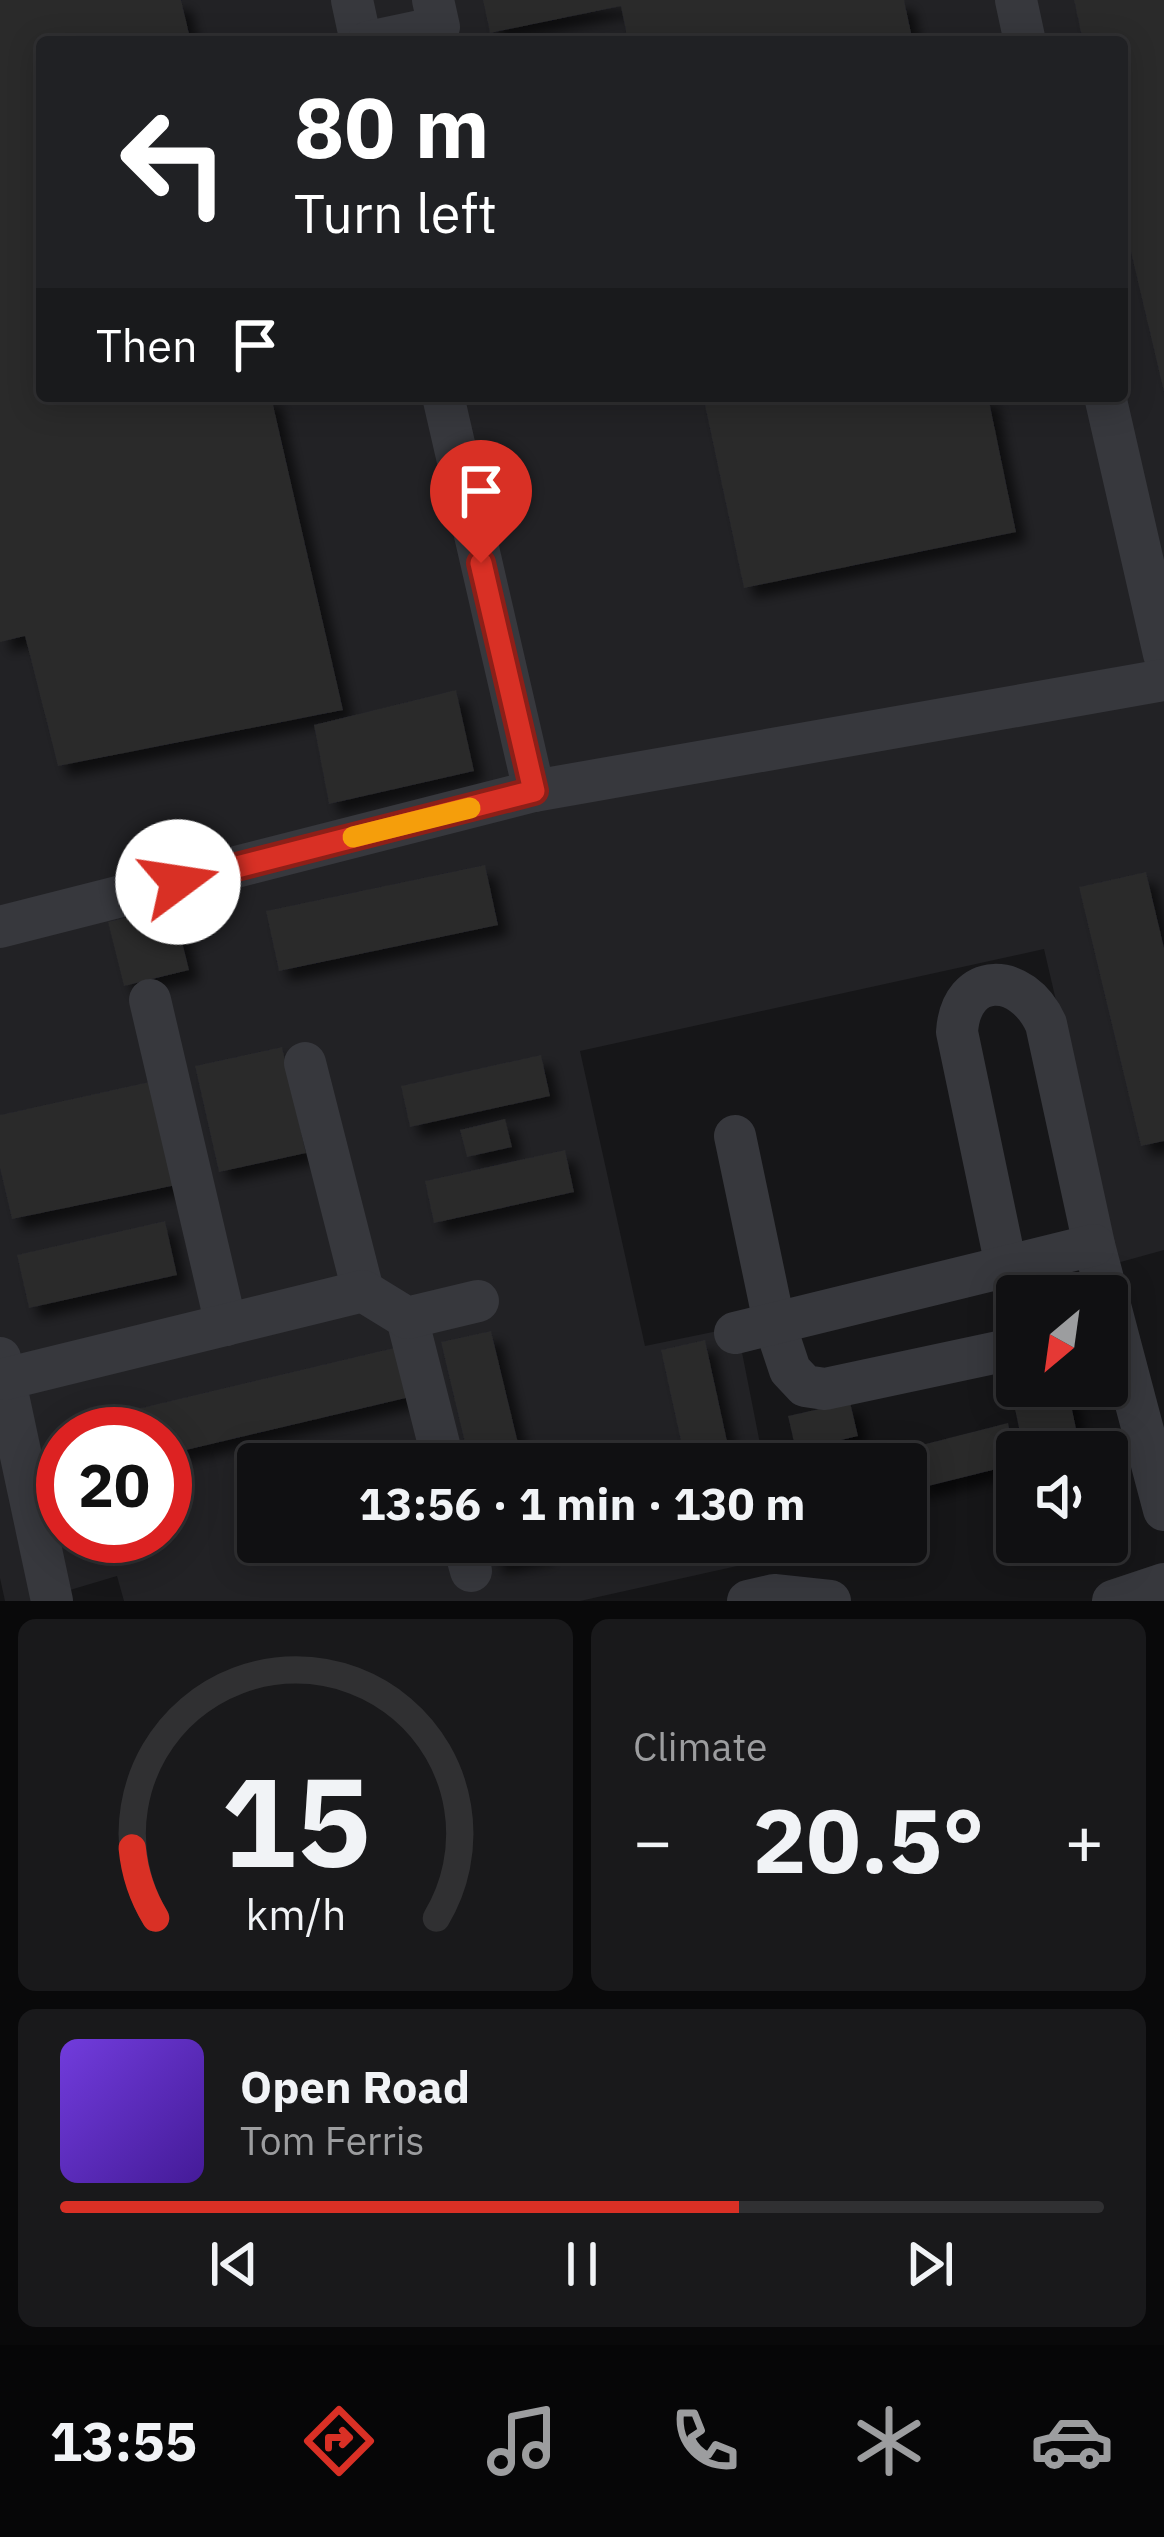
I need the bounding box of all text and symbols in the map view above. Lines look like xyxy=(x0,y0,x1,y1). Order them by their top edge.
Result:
text: 80 m xyxy=(294,72,490,181)
icon: left xyxy=(96,84,252,240)
text: Turn left xyxy=(294,178,497,248)
icon: arrive xyxy=(222,312,288,378)
text: Then xyxy=(96,316,198,374)
pin xyxy=(430,440,532,563)
icon: arrive xyxy=(448,458,514,524)
position arrow xyxy=(115,819,241,945)
north arrow xyxy=(996,1275,1128,1407)
map controls xyxy=(996,1275,1128,1563)
speed limit sign: 20 xyxy=(36,1407,192,1563)
button: sound xyxy=(996,1431,1128,1563)
text: 13:56 · 1 min · 130 m xyxy=(359,1474,805,1532)
text: Climate xyxy=(633,1721,767,1772)
text: 15 xyxy=(221,1739,370,1901)
text: 20.5° xyxy=(752,1781,985,1898)
text: − xyxy=(633,1797,673,1883)
text: + xyxy=(1064,1797,1104,1883)
text: km/h xyxy=(245,1886,346,1942)
text: Open Road xyxy=(240,2057,470,2115)
text: Tom Ferris xyxy=(240,2115,424,2166)
icon: previous xyxy=(201,2231,267,2297)
icon: pause xyxy=(549,2231,615,2297)
icon: next xyxy=(897,2231,963,2297)
icon: directions xyxy=(297,2399,381,2483)
icon: music xyxy=(480,2399,564,2483)
icon: phone xyxy=(663,2399,747,2483)
icon: climate xyxy=(847,2399,931,2483)
icon: car xyxy=(1030,2399,1114,2483)
text: 13:55 xyxy=(50,2406,197,2476)

